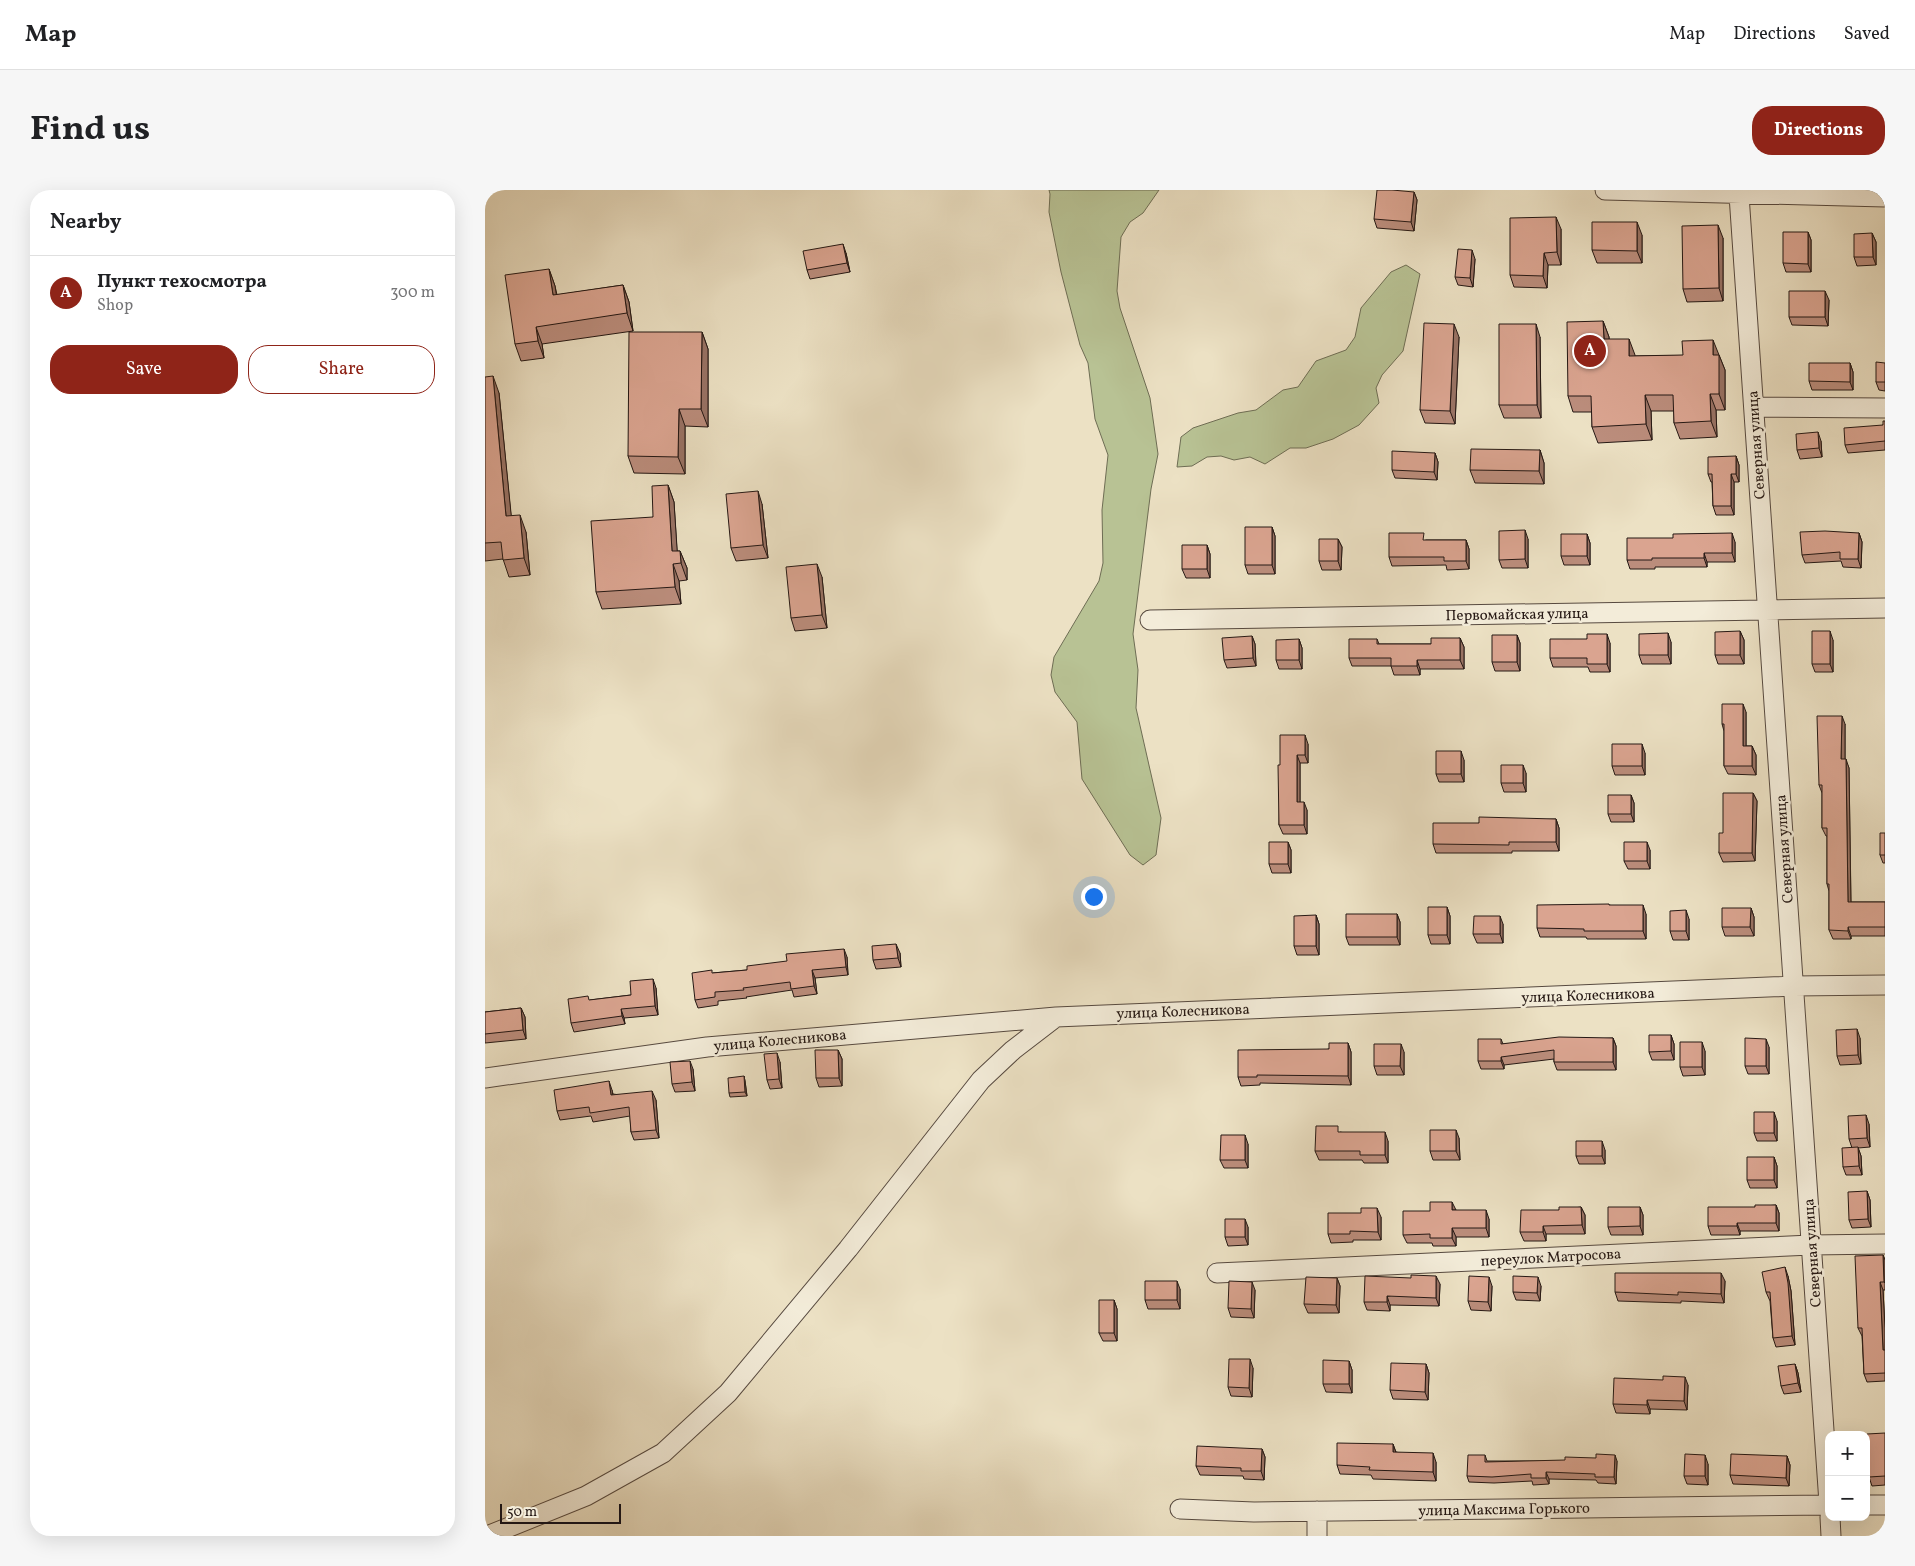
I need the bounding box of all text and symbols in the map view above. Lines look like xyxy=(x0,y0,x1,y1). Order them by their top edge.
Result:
text: Map xyxy=(25,18,76,52)
text: Map xyxy=(1669,22,1705,47)
text: Directions xyxy=(1733,22,1816,47)
text: Saved xyxy=(1844,22,1890,47)
text: Find us xyxy=(30,106,150,154)
button: Directions xyxy=(1752,106,1885,155)
text: Nearby xyxy=(50,208,121,237)
text: Пункт техосмотра xyxy=(97,269,267,295)
text: A xyxy=(60,282,72,304)
text: 300 m xyxy=(390,282,435,304)
text: Shop xyxy=(97,295,133,317)
pin: A xyxy=(1574,332,1606,370)
button: Save xyxy=(50,345,238,394)
button: Share xyxy=(248,345,435,394)
street label: Северная улица xyxy=(1743,390,1772,500)
street label: Первомайская улица xyxy=(1445,604,1589,627)
street label: Северная улица xyxy=(1771,794,1800,904)
your location xyxy=(1081,884,1107,910)
street label: улица Колесникова xyxy=(1521,984,1655,1009)
street label: улица Колесникова xyxy=(1116,1000,1250,1025)
street label: улица Колесникова xyxy=(713,1025,848,1058)
street label: Северная улица xyxy=(1799,1198,1828,1308)
street label: переулок Матросова xyxy=(1480,1244,1622,1273)
map controls xyxy=(1825,1431,1870,1521)
button: + xyxy=(1825,1431,1870,1476)
button: − xyxy=(1825,1476,1870,1521)
street label: улица Максима Горького xyxy=(1418,1499,1590,1522)
scale bar xyxy=(500,1501,621,1524)
text: 50 m xyxy=(507,1503,537,1522)

